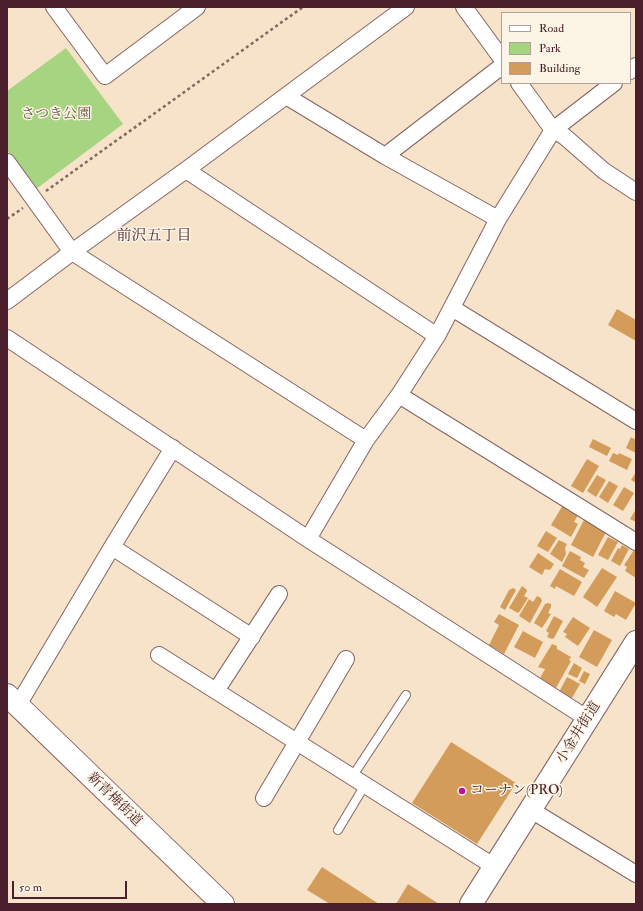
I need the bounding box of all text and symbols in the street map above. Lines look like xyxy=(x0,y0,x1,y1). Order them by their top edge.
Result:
legend xyxy=(501,12,631,84)
text: Road xyxy=(539,21,564,36)
text: Park xyxy=(539,41,561,56)
text: Building xyxy=(539,61,580,76)
park label: さつき公園 xyxy=(21,107,91,123)
district label: 前沢五丁目 xyxy=(117,228,191,246)
street label: 小金井街道 xyxy=(553,699,605,767)
street label: 新青梅街道 xyxy=(83,770,145,830)
place label: コーナン(PRO) xyxy=(470,783,563,799)
marker: コーナン(PRO) xyxy=(457,786,467,796)
scale bar xyxy=(14,873,129,899)
text: 50 m xyxy=(19,880,42,895)

